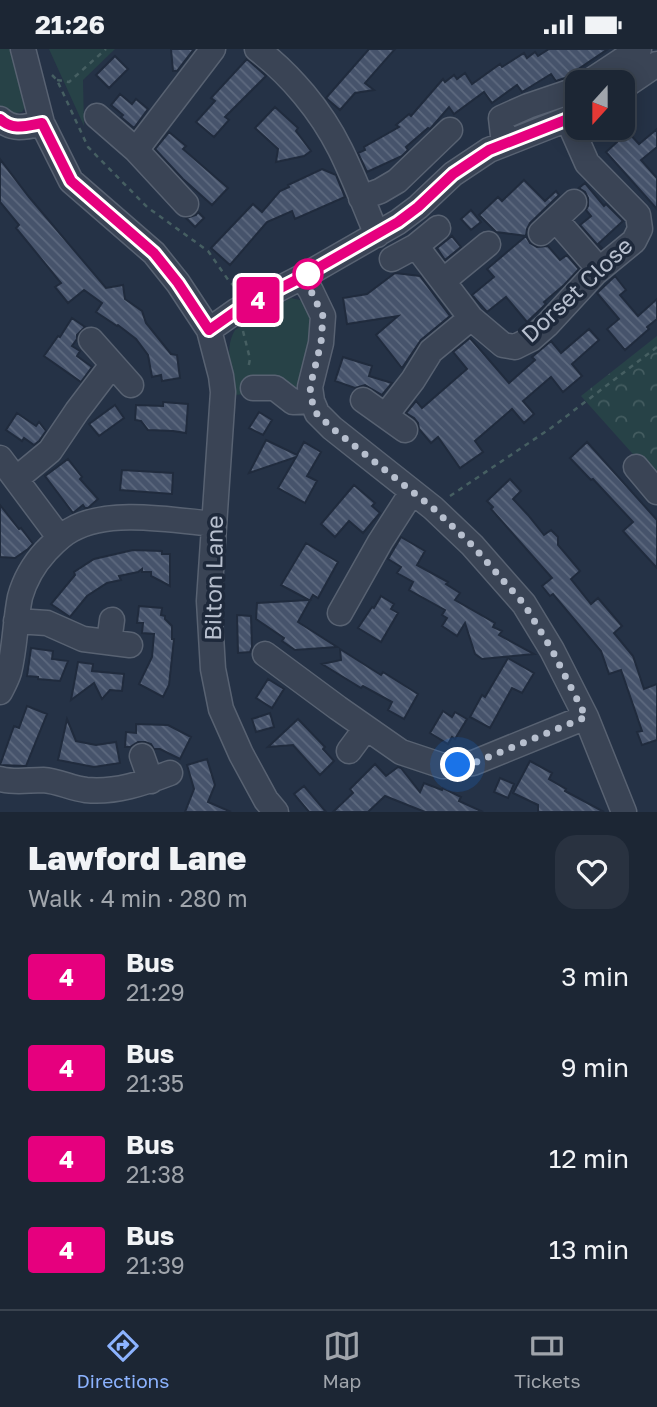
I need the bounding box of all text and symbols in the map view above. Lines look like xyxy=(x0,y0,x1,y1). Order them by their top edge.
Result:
text: 21:26 xyxy=(35,9,105,40)
north arrow xyxy=(565,70,635,140)
map controls xyxy=(565,70,635,140)
street label: Dorset Close xyxy=(515,231,638,348)
unlabelled marker xyxy=(293,259,323,289)
line badge: 4 xyxy=(235,277,281,323)
text: 4 xyxy=(251,285,266,314)
street label: Bilton Lane xyxy=(198,515,228,641)
your location xyxy=(440,747,475,782)
button: heart xyxy=(555,835,629,909)
text: Lawford Lane xyxy=(28,838,246,877)
text: Walk · 4 min · 280 m xyxy=(28,884,248,912)
text: Bus xyxy=(126,947,174,978)
text: 3 min xyxy=(561,961,629,992)
text: 4 xyxy=(59,962,74,991)
text: 21:29 xyxy=(126,978,185,1006)
text: Bus xyxy=(126,1038,174,1069)
text: 9 min xyxy=(561,1052,629,1083)
text: 4 xyxy=(59,1053,74,1082)
text: 21:35 xyxy=(126,1069,184,1097)
text: Bus xyxy=(126,1129,174,1160)
text: 12 min xyxy=(549,1143,629,1174)
text: 4 xyxy=(59,1144,74,1173)
text: 21:38 xyxy=(126,1160,185,1188)
text: Bus xyxy=(126,1220,174,1251)
text: 13 min xyxy=(549,1234,629,1265)
text: 4 xyxy=(59,1235,74,1264)
text: 21:39 xyxy=(126,1251,185,1279)
tab: Directions xyxy=(77,1327,169,1392)
tab: Map xyxy=(322,1327,361,1392)
tab: Tickets xyxy=(514,1327,580,1392)

